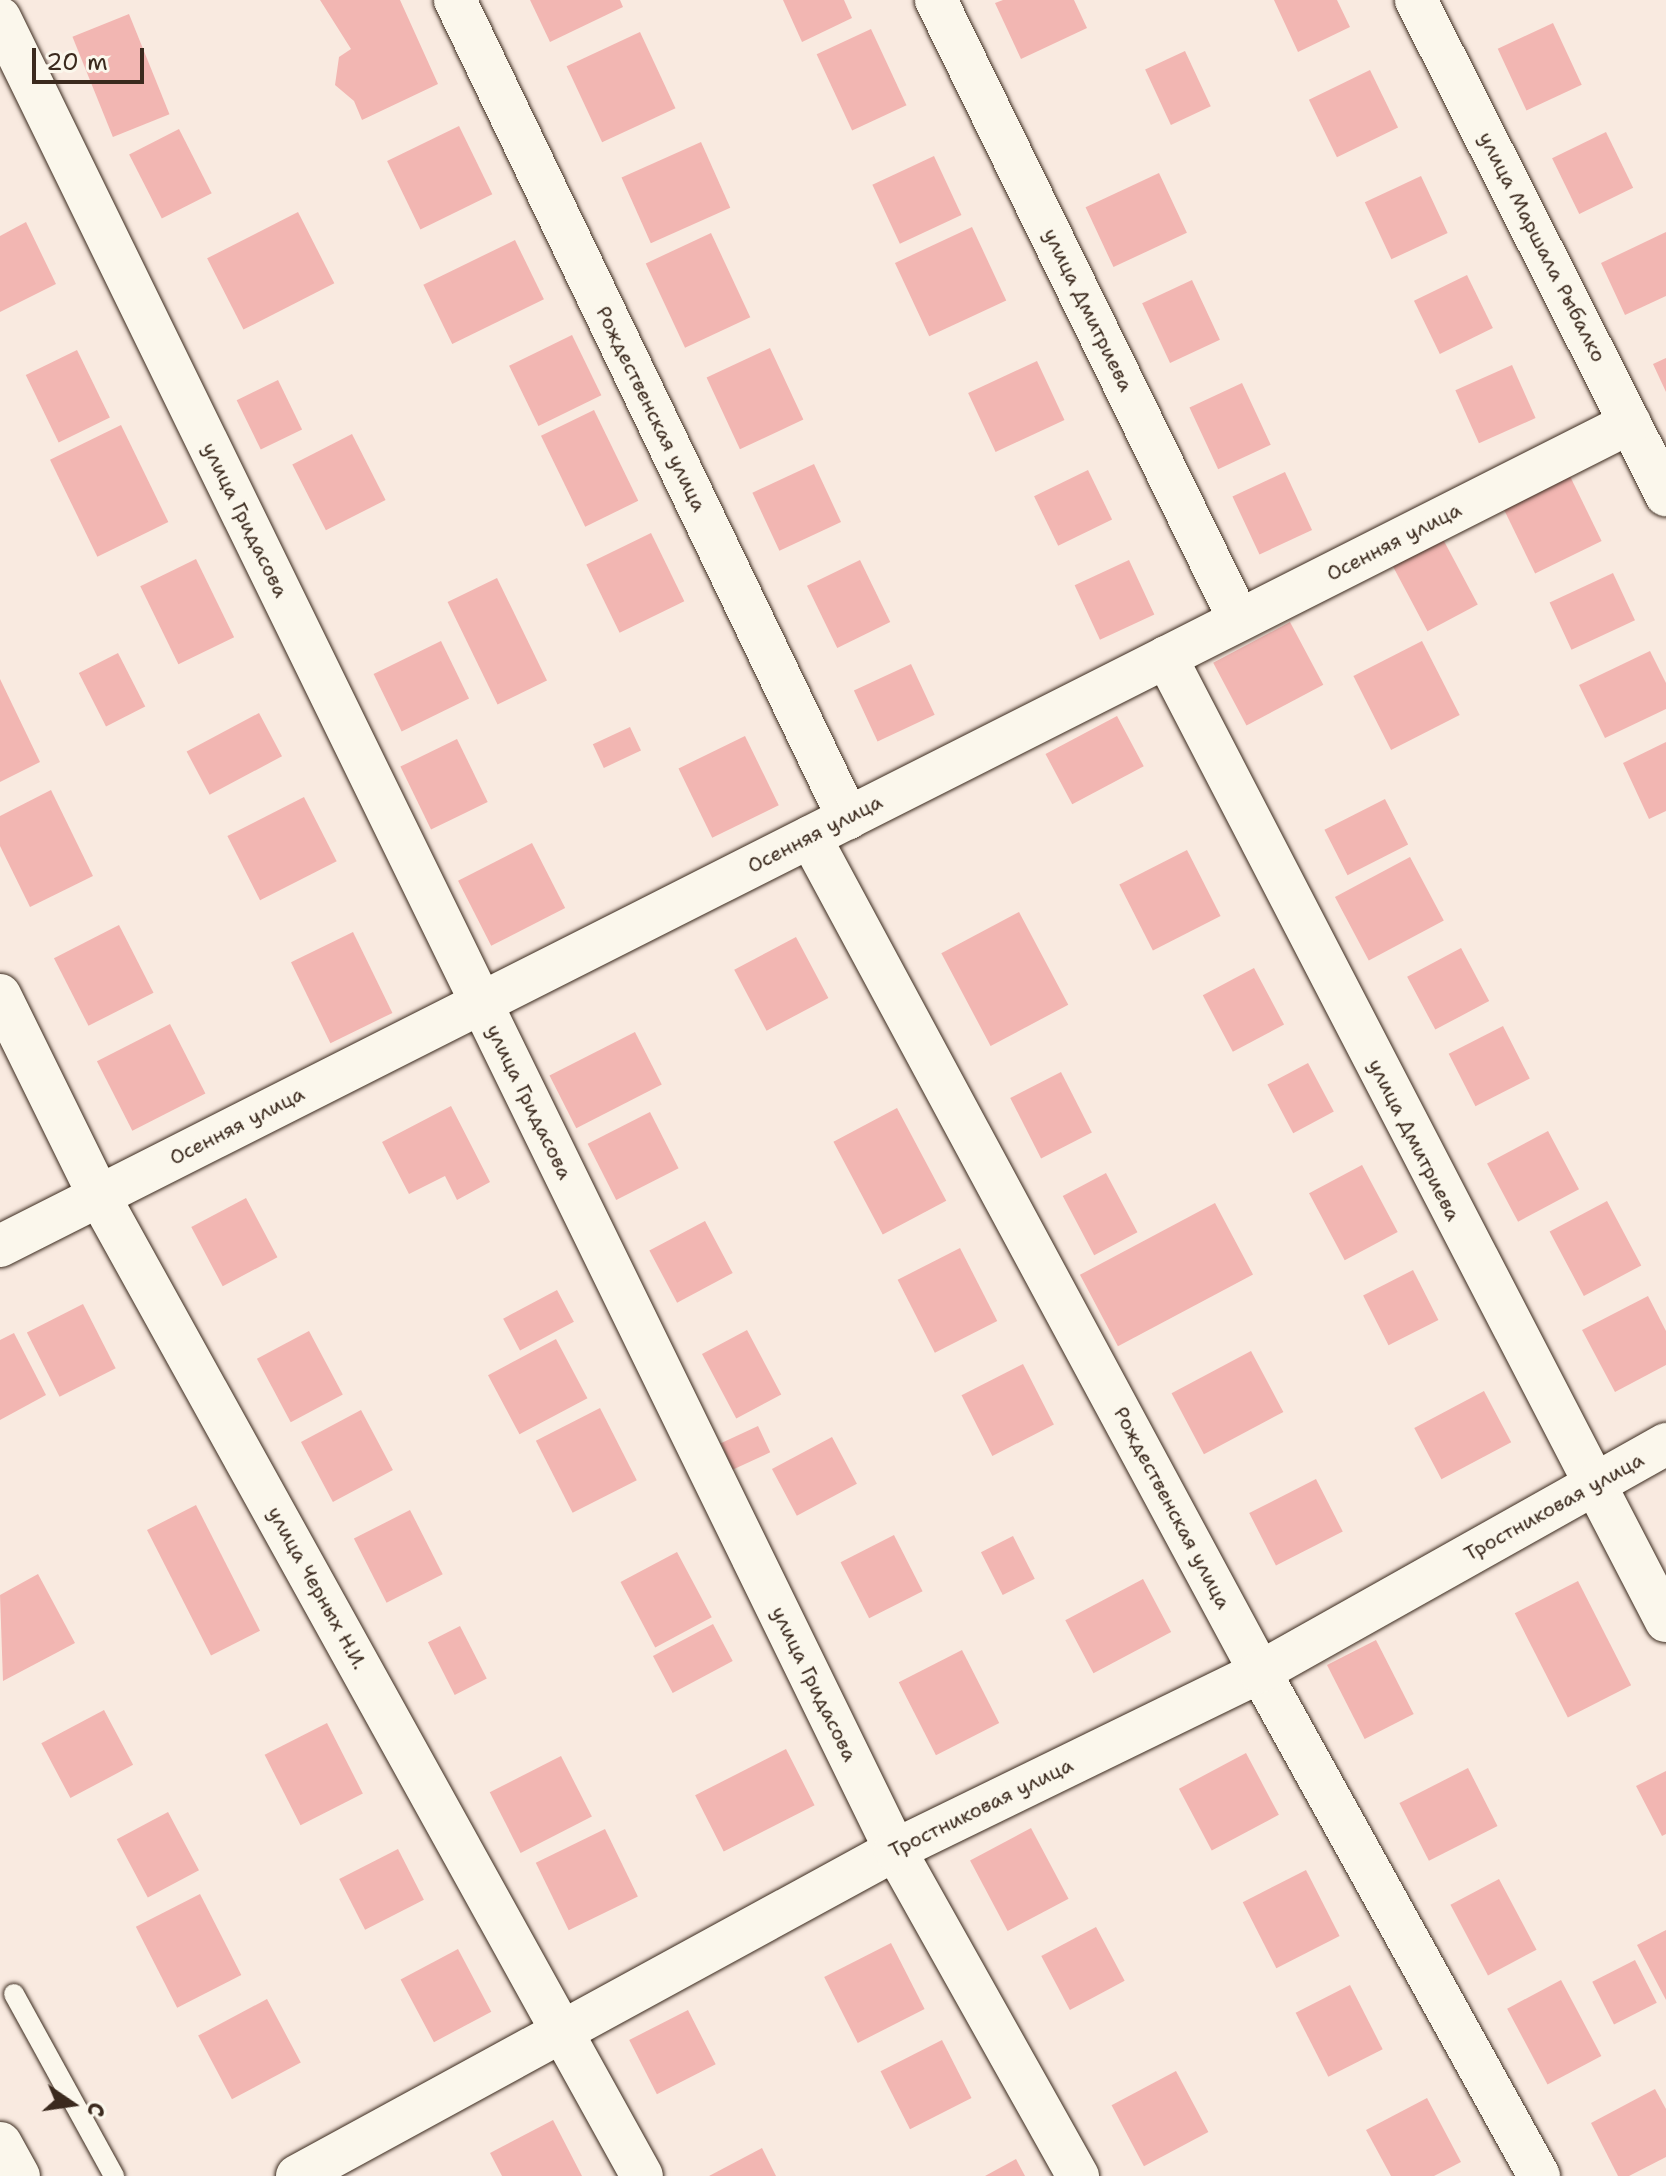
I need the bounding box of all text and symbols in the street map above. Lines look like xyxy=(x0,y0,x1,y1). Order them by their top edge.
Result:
scale bar xyxy=(36,32,148,82)
text: 20 m xyxy=(46,46,108,78)
street label: улица Маршала Рыбалко xyxy=(1473,128,1611,366)
street label: улица Дмитриева xyxy=(1038,225,1138,395)
street label: Рождественская улица xyxy=(591,302,711,516)
street label: улица Гридасова xyxy=(197,439,293,601)
street label: Осенняя улица xyxy=(1323,498,1465,586)
street label: Осенняя улица xyxy=(744,790,886,878)
street label: улица Гридасова xyxy=(481,1021,577,1183)
street label: улица Дмитриева xyxy=(1363,1055,1465,1225)
street label: Осенняя улица xyxy=(166,1082,308,1170)
street label: Рождественская улица xyxy=(1108,1403,1236,1613)
street label: Тростниковая улица xyxy=(1460,1448,1648,1566)
street label: улица Черных Н.И. xyxy=(262,1502,372,1674)
street label: улица Гридасова xyxy=(766,1603,862,1765)
street label: Тростниковая улица xyxy=(885,1753,1077,1863)
north arrow xyxy=(32,2064,112,2144)
text: С xyxy=(80,2100,112,2119)

